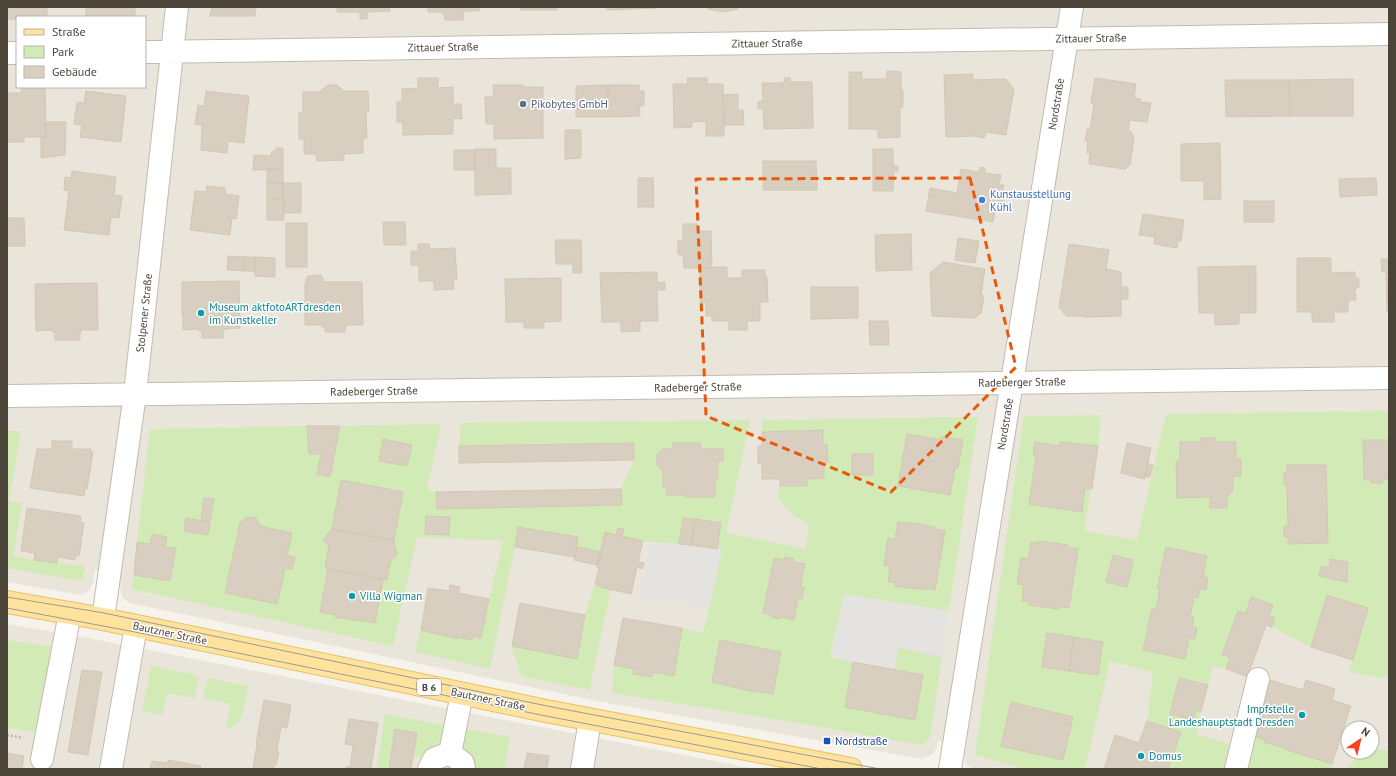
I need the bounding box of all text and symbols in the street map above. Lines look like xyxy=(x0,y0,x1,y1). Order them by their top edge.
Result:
legend xyxy=(16,16,146,88)
text: Straße xyxy=(52,24,86,39)
street label: Zittauer Straße xyxy=(1055,30,1127,46)
street label: Zittauer Straße xyxy=(731,35,803,51)
street label: Zittauer Straße xyxy=(407,39,479,55)
text: Park xyxy=(52,44,74,59)
text: Gebäude xyxy=(52,64,97,79)
street label: Nordstraße xyxy=(1045,77,1067,131)
place label: Pikobytes GmbH xyxy=(531,97,608,111)
marker: Pikobytes GmbH xyxy=(518,99,528,109)
place label: Kunstausstellung Kühl xyxy=(990,187,1071,214)
marker: Kunstausstellung Kühl xyxy=(977,195,987,205)
street label: Stolpener Straße xyxy=(133,272,155,353)
place label: Museum aktfotoARTdresden im Kunstkeller xyxy=(209,300,341,327)
marker: Museum aktfotoARTdresden im Kunstkeller xyxy=(196,308,206,318)
street label: Radeberger Straße xyxy=(978,374,1066,390)
street label: Radeberger Straße xyxy=(654,379,742,395)
street label: Radeberger Straße xyxy=(330,383,418,399)
street label: Nordstraße xyxy=(994,397,1016,451)
place label: Villa Wigman xyxy=(359,589,422,603)
marker: Villa Wigman xyxy=(347,591,357,601)
street label: Bautzner Straße xyxy=(132,618,209,648)
road number: B 6 xyxy=(417,679,441,695)
street label: Bautzner Straße xyxy=(450,684,527,714)
place label: Impfstelle Landeshauptstadt Dresden xyxy=(1169,702,1294,729)
marker: Impfstelle Landeshauptstadt Dresden xyxy=(1297,710,1307,720)
north arrow xyxy=(1340,720,1380,760)
text: N xyxy=(1359,724,1373,740)
place label: Nordstraße xyxy=(835,734,888,748)
marker: Nordstraße xyxy=(822,736,832,746)
place label: Domus xyxy=(1149,749,1182,763)
marker: Domus xyxy=(1136,751,1146,761)

